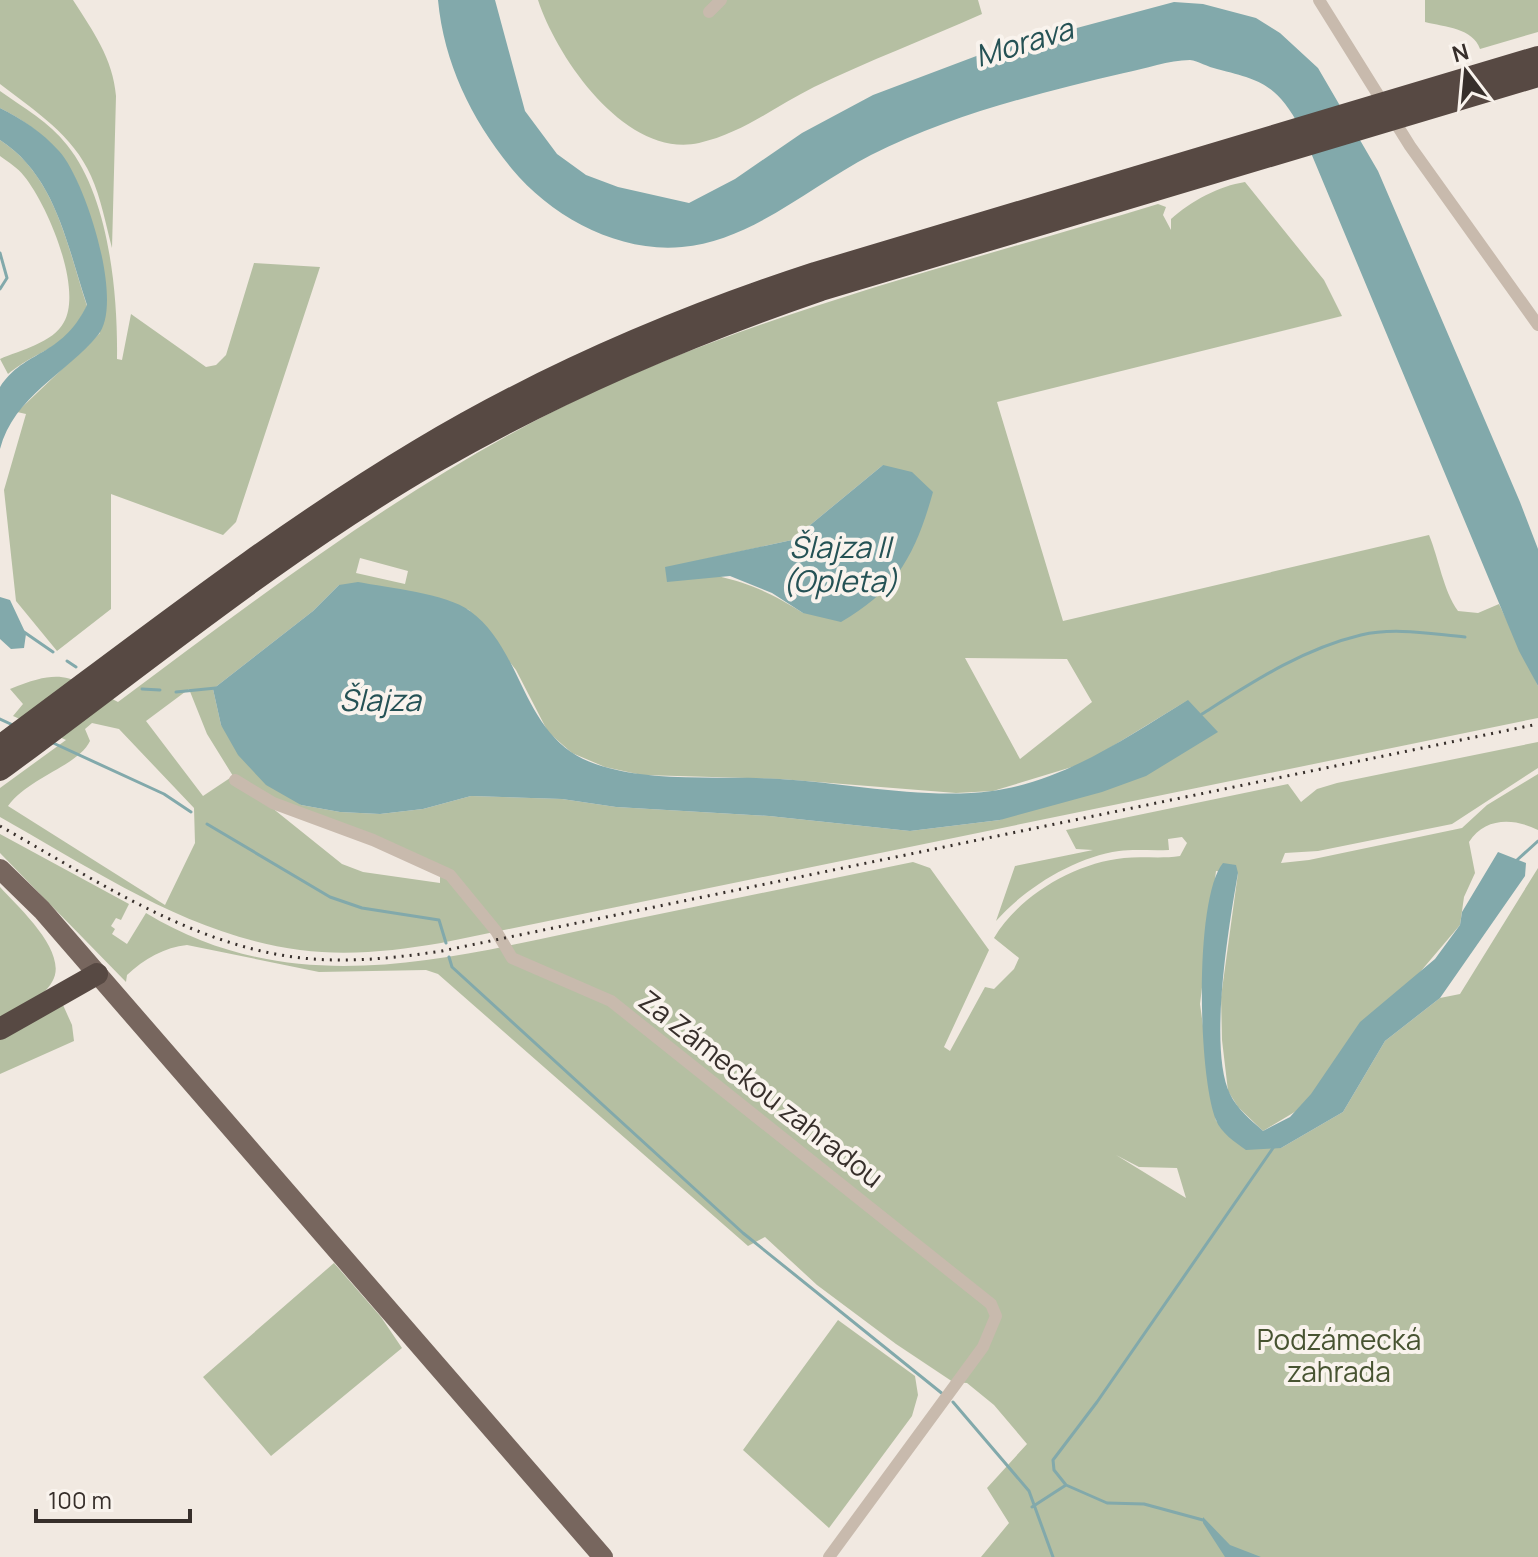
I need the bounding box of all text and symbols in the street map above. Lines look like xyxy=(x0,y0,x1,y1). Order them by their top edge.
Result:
water label: Morava xyxy=(970,7,1079,76)
north arrow xyxy=(1426,32,1506,112)
text: N xyxy=(1449,36,1472,69)
water label: Šlajza II (Opleta) xyxy=(782,526,898,601)
water label: Šlajza xyxy=(339,679,422,720)
street label: Za Zámeckou zahradou xyxy=(632,981,892,1196)
park label: Podzámecká zahrada xyxy=(1257,1320,1421,1390)
scale bar xyxy=(36,1473,190,1523)
text: 100 m xyxy=(48,1483,112,1516)

